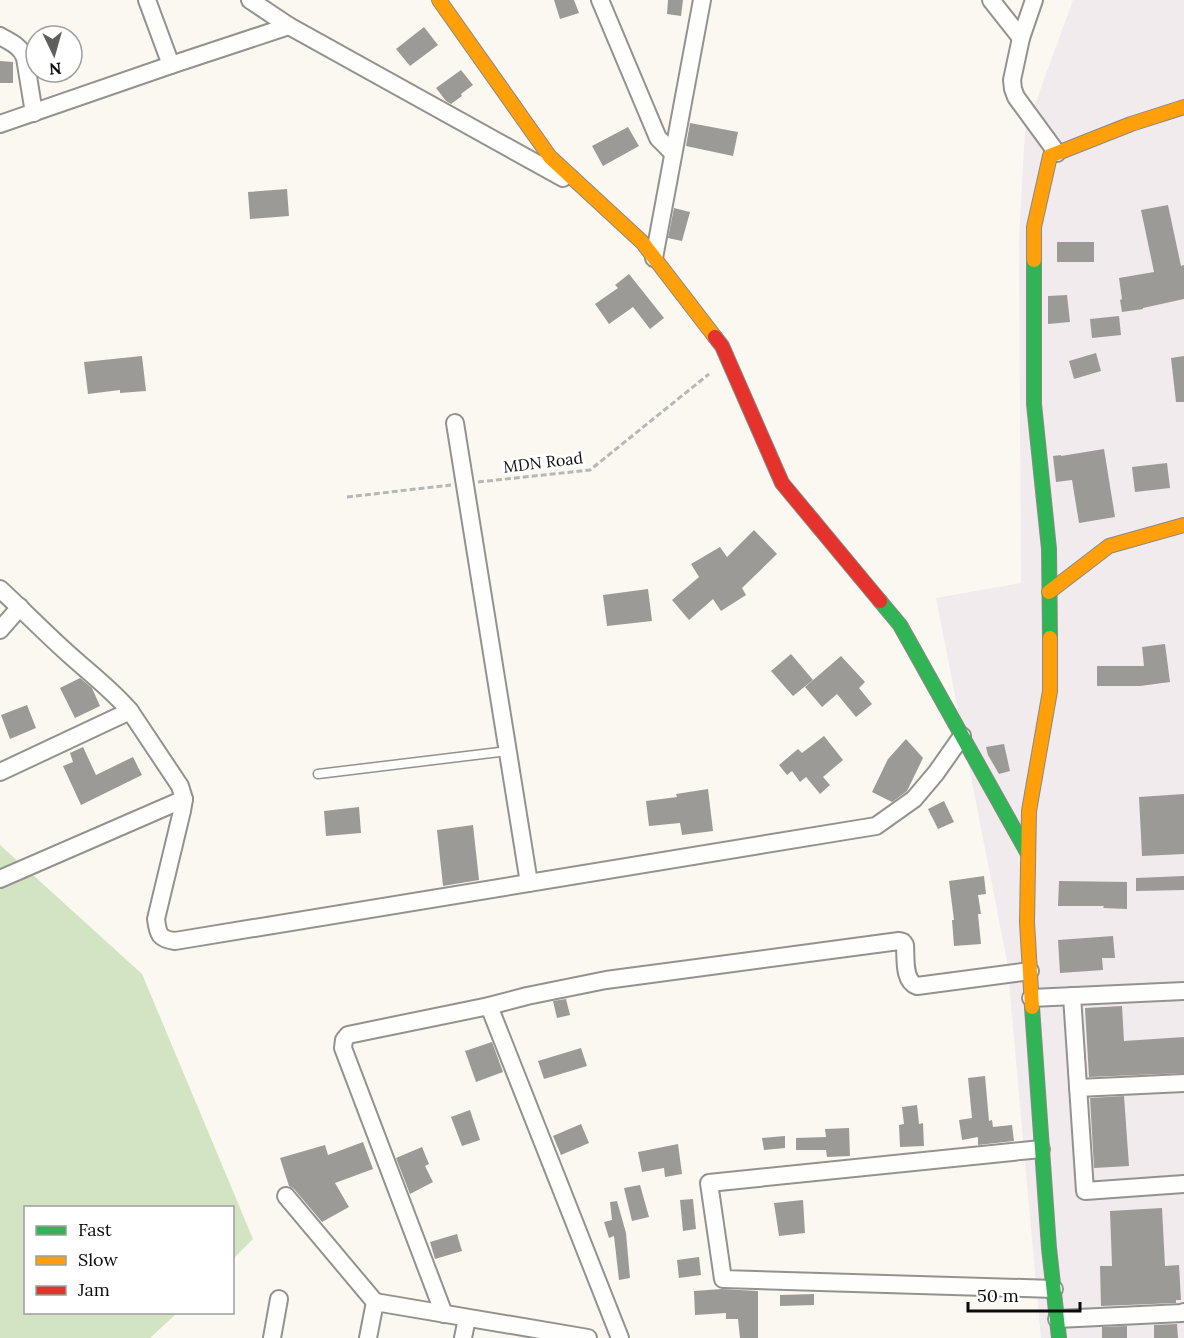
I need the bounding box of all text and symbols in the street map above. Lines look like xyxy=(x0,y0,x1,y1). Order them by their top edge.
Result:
north arrow xyxy=(24,24,84,84)
text: N xyxy=(48,58,62,79)
street label: MDN Road xyxy=(502,447,584,477)
legend xyxy=(24,1206,234,1314)
text: Fast xyxy=(78,1218,112,1241)
text: Slow xyxy=(78,1248,118,1271)
scale bar xyxy=(968,1275,1080,1313)
text: Jam xyxy=(77,1278,110,1301)
text: 50 m xyxy=(977,1284,1019,1307)

